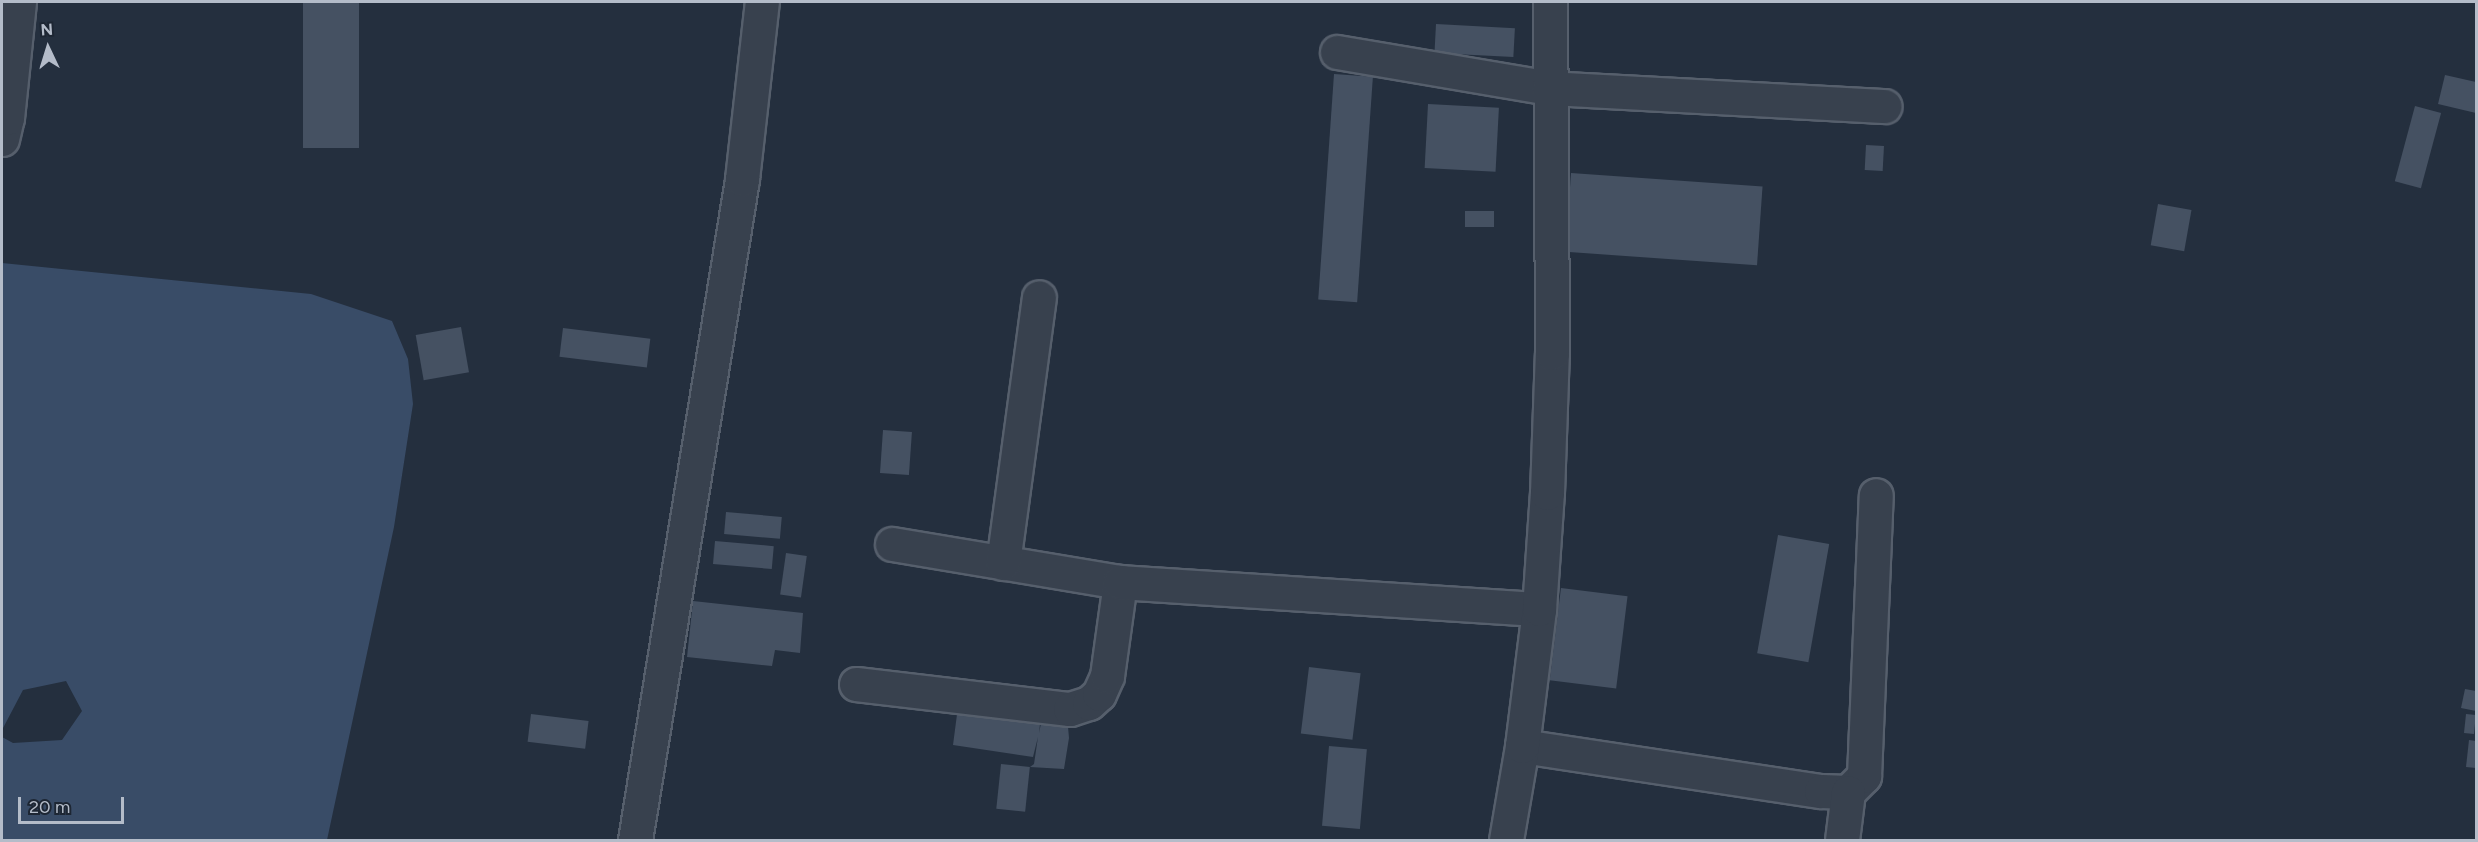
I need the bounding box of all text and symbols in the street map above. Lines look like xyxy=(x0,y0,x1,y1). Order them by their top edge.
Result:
north arrow xyxy=(18,18,78,78)
text: N xyxy=(40,20,54,39)
scale bar xyxy=(21,785,128,823)
text: 20 m xyxy=(29,796,70,818)

